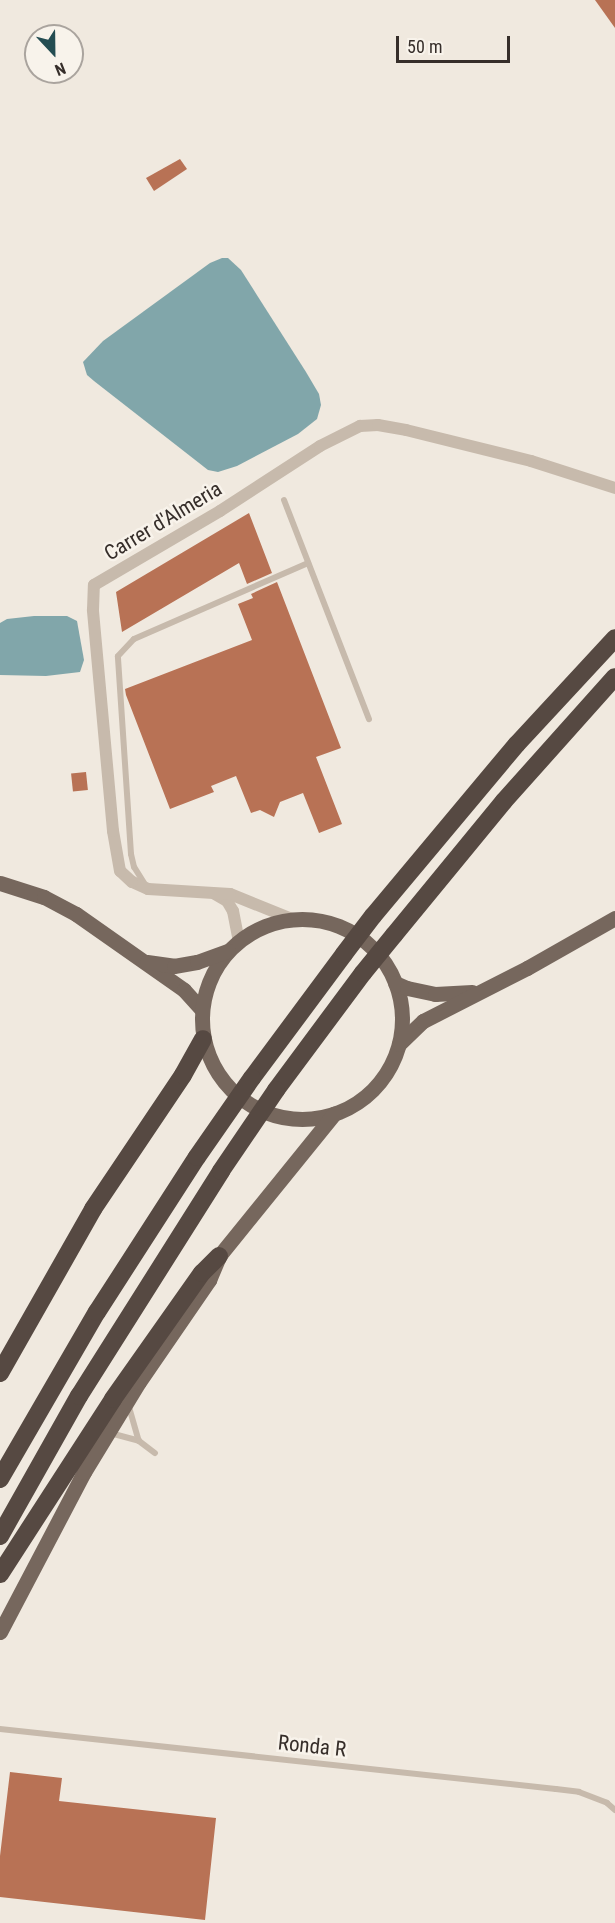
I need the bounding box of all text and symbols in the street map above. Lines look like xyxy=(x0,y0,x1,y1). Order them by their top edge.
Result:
north arrow xyxy=(24,24,84,84)
scale bar xyxy=(399,24,513,62)
text: 50 m xyxy=(407,36,442,57)
text: N xyxy=(52,59,68,80)
street label: Carrer d'Almeria xyxy=(100,476,226,566)
street label: Ronda R xyxy=(277,1730,347,1762)

